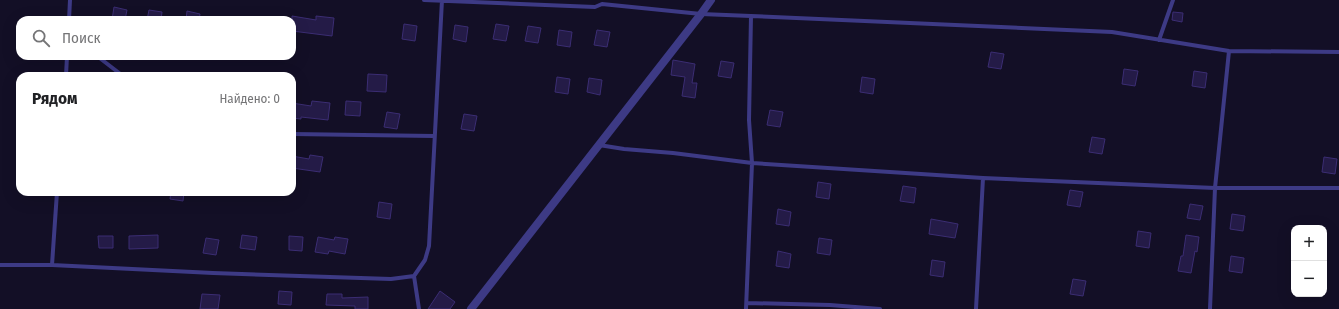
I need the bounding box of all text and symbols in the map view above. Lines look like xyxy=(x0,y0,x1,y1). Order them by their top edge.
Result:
search box xyxy=(16,16,296,60)
icon: search xyxy=(30,27,52,49)
text: Поиск xyxy=(62,29,100,47)
text: Рядом xyxy=(32,88,77,109)
text: Найдено: 0 xyxy=(219,91,280,106)
map controls xyxy=(1291,225,1327,297)
button: + xyxy=(1291,225,1327,261)
button: − xyxy=(1291,261,1327,297)

